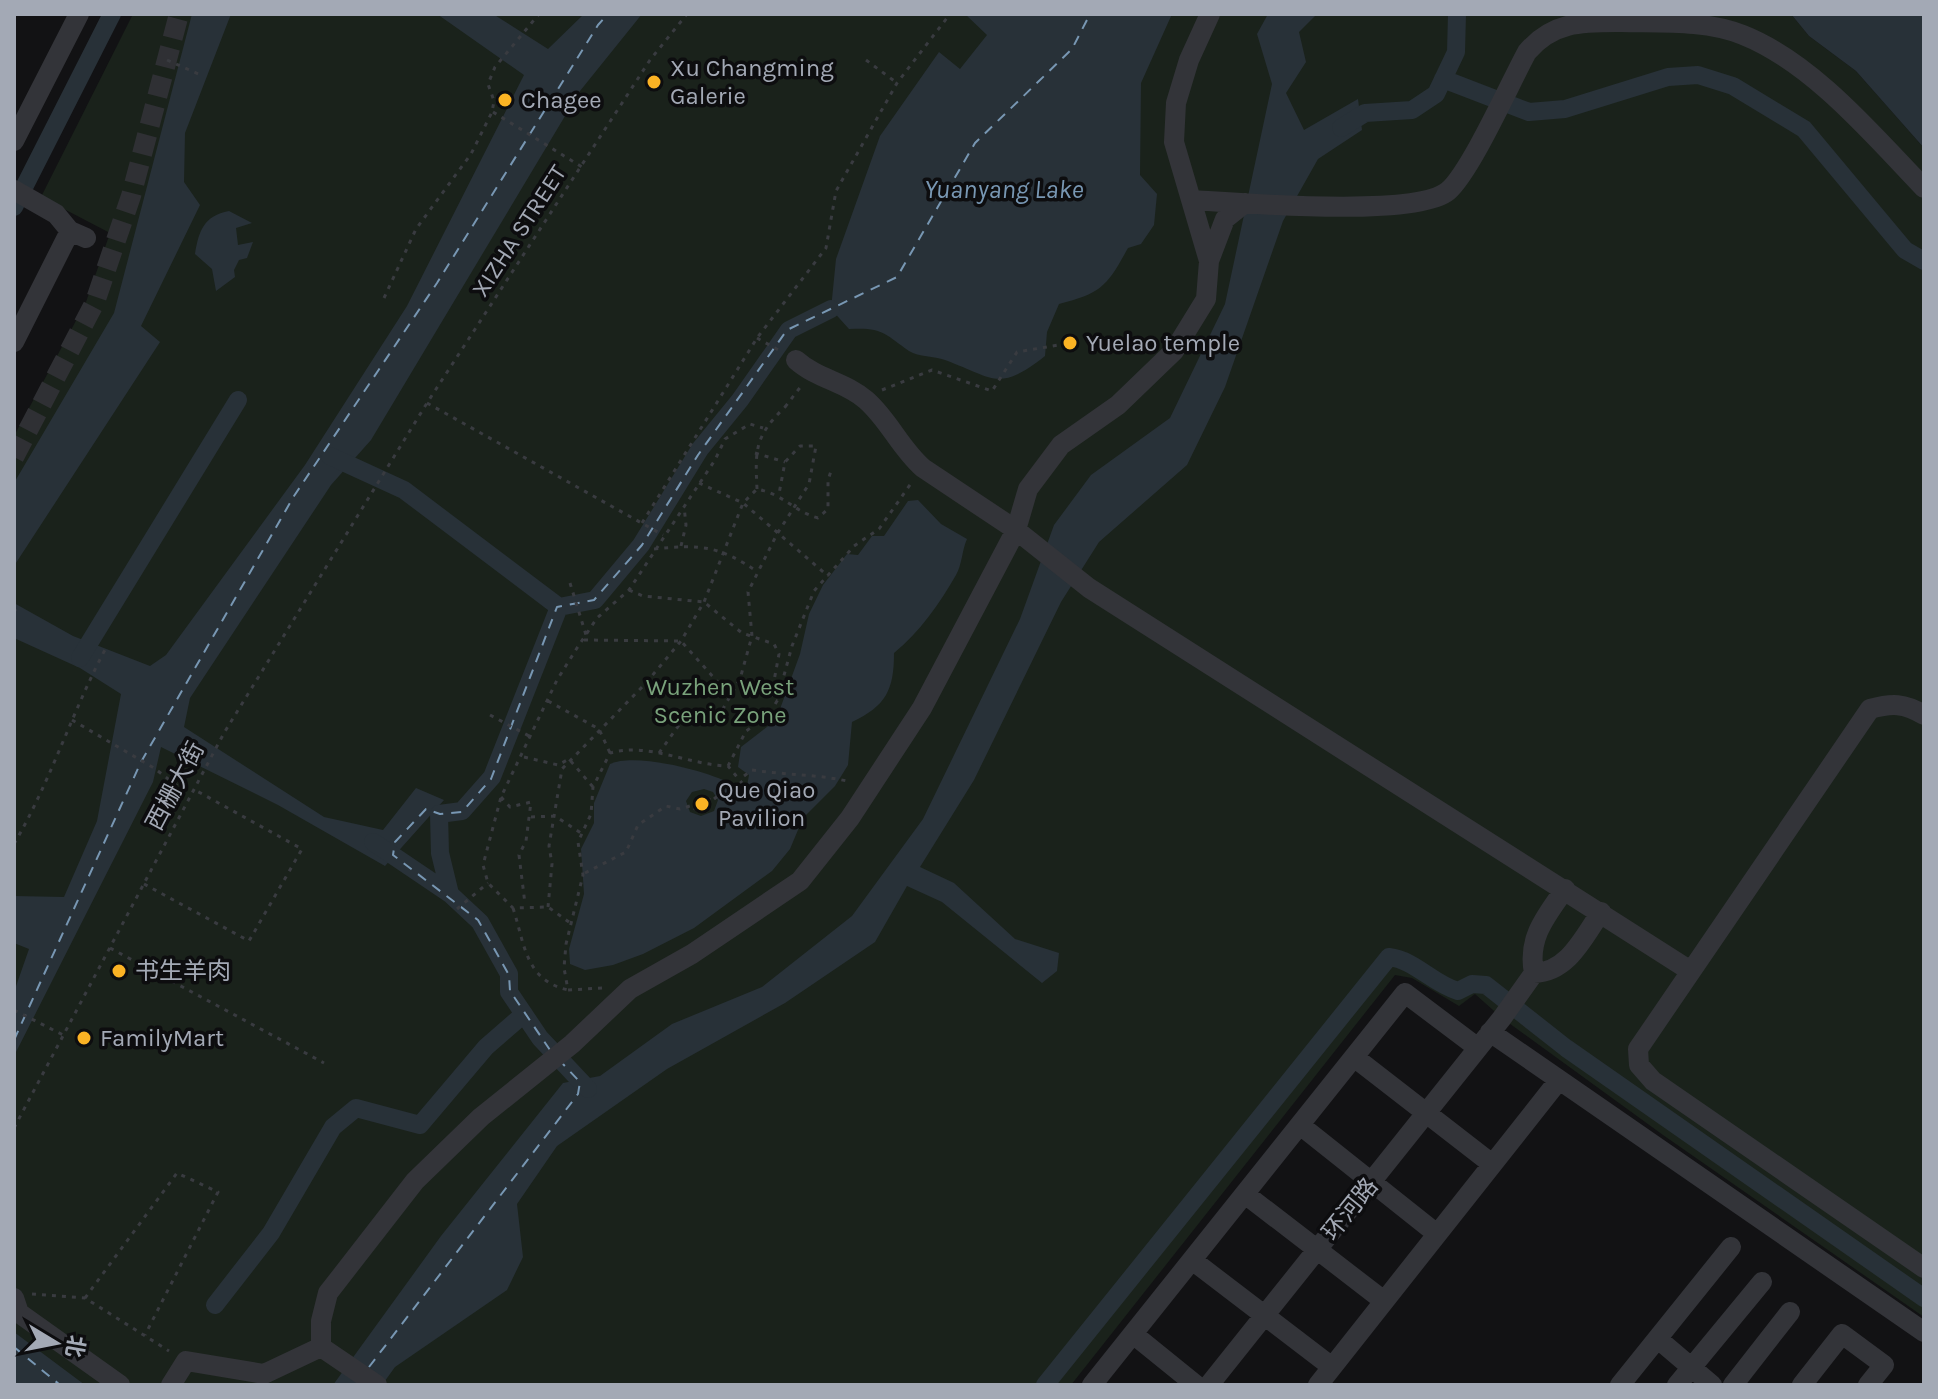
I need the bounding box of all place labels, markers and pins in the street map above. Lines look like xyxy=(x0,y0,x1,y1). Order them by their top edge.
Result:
place label: Xu Changming Galerie xyxy=(670,54,834,110)
marker: Xu Changming Galerie xyxy=(645,73,663,91)
place label: Chagee xyxy=(521,86,602,114)
marker: Chagee xyxy=(496,91,514,109)
place label: Yuelao temple xyxy=(1086,329,1240,357)
marker: Yuelao temple xyxy=(1061,334,1079,352)
place label: Que Qiao Pavilion xyxy=(718,776,815,832)
marker: Que Qiao Pavilion xyxy=(693,795,711,813)
place label: 书生羊肉 xyxy=(135,957,231,985)
marker: 书生羊肉 xyxy=(110,962,128,980)
place label: FamilyMart xyxy=(100,1024,224,1052)
marker: FamilyMart xyxy=(75,1029,93,1047)

